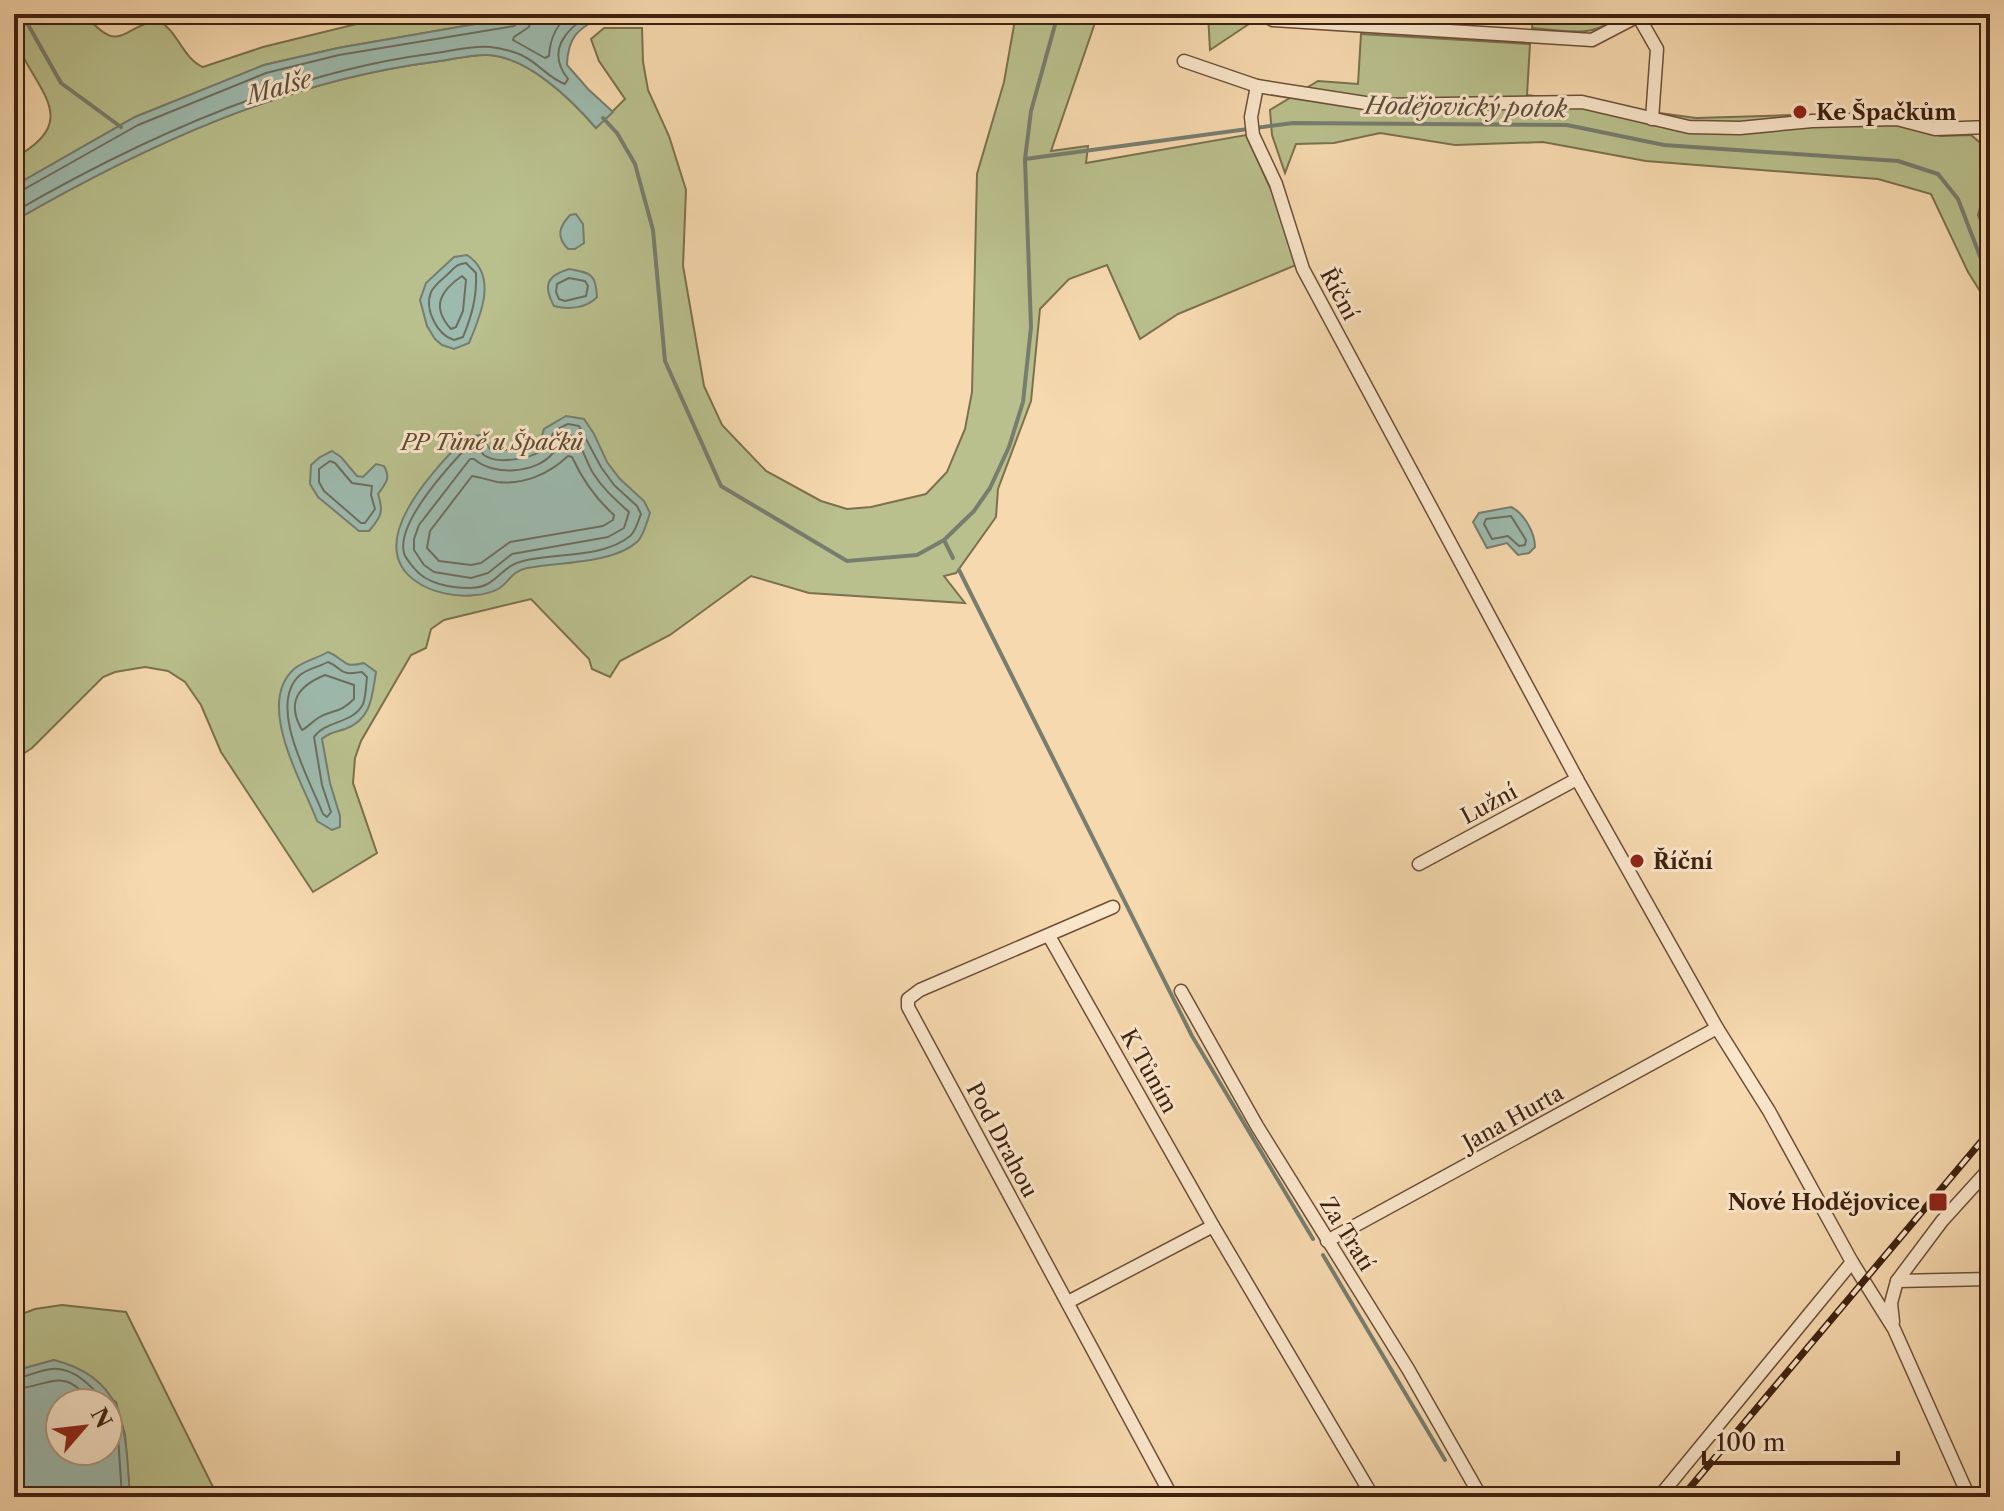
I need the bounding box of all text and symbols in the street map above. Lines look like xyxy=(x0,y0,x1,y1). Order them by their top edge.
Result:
water label: Malše xyxy=(240,64,316,111)
water label: Hodějovický potok xyxy=(1362,91,1568,123)
place label: Ke Špačkům xyxy=(1816,98,1956,126)
marker: Ke Špačkům xyxy=(1791,103,1809,121)
street label: Říční xyxy=(1314,263,1365,325)
park label: PP Tůně u Špačků xyxy=(399,428,584,456)
street label: Lužní xyxy=(1456,778,1522,830)
place label: Říční xyxy=(1653,847,1713,875)
marker: Říční xyxy=(1628,852,1646,870)
street label: K Tůním xyxy=(1115,1024,1183,1118)
street label: Pod Drahou xyxy=(960,1078,1044,1202)
street label: Jana Hurta xyxy=(1455,1079,1568,1158)
place label: Nové Hodějovice xyxy=(1728,1189,1920,1216)
marker: Nové Hodějovice xyxy=(1927,1191,1949,1213)
street label: Za Tratí xyxy=(1314,1192,1380,1276)
north arrow xyxy=(44,1387,124,1467)
text: N xyxy=(85,1403,118,1433)
scale bar xyxy=(1704,1415,1898,1465)
text: 100 m xyxy=(1716,1428,1785,1457)

